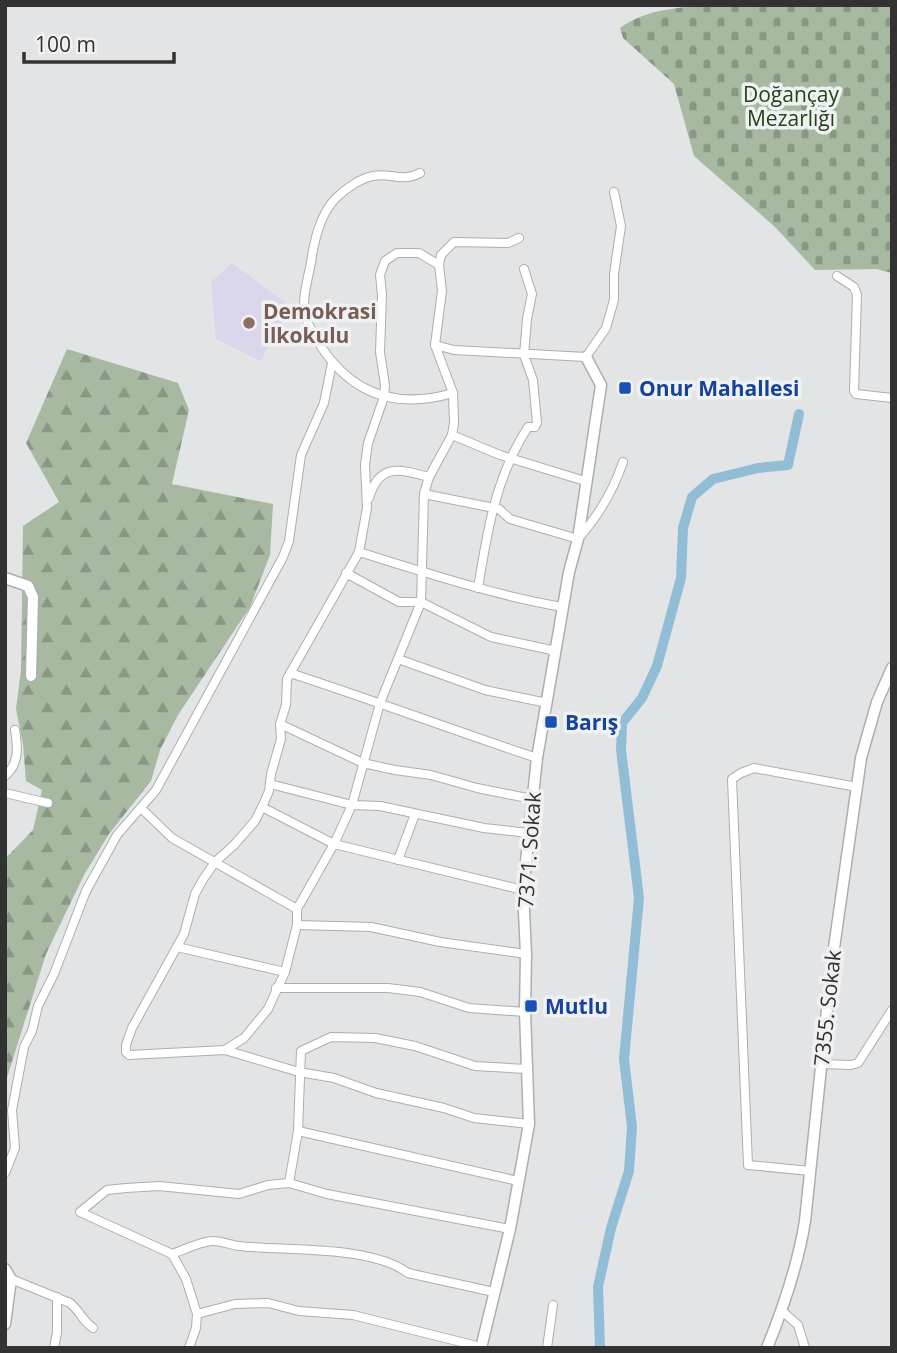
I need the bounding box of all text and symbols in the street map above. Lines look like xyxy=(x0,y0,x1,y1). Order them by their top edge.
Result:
scale bar xyxy=(24,21,175,65)
text: 100 m xyxy=(35,30,96,58)
park label: Doğançay Mezarlığı xyxy=(743,80,840,132)
place label: Demokrasi İlkokulu xyxy=(263,297,377,349)
marker: Demokrasi İlkokulu xyxy=(241,315,257,331)
place label: Onur Mahallesi xyxy=(639,374,799,402)
marker: Onur Mahallesi xyxy=(617,380,633,396)
place label: Barış xyxy=(565,708,618,736)
marker: Barış xyxy=(543,714,559,730)
street label: 7371. Sokak xyxy=(511,791,547,909)
street label: 7355. Sokak xyxy=(807,948,847,1068)
place label: Mutlu xyxy=(545,992,608,1020)
marker: Mutlu xyxy=(523,998,539,1014)

